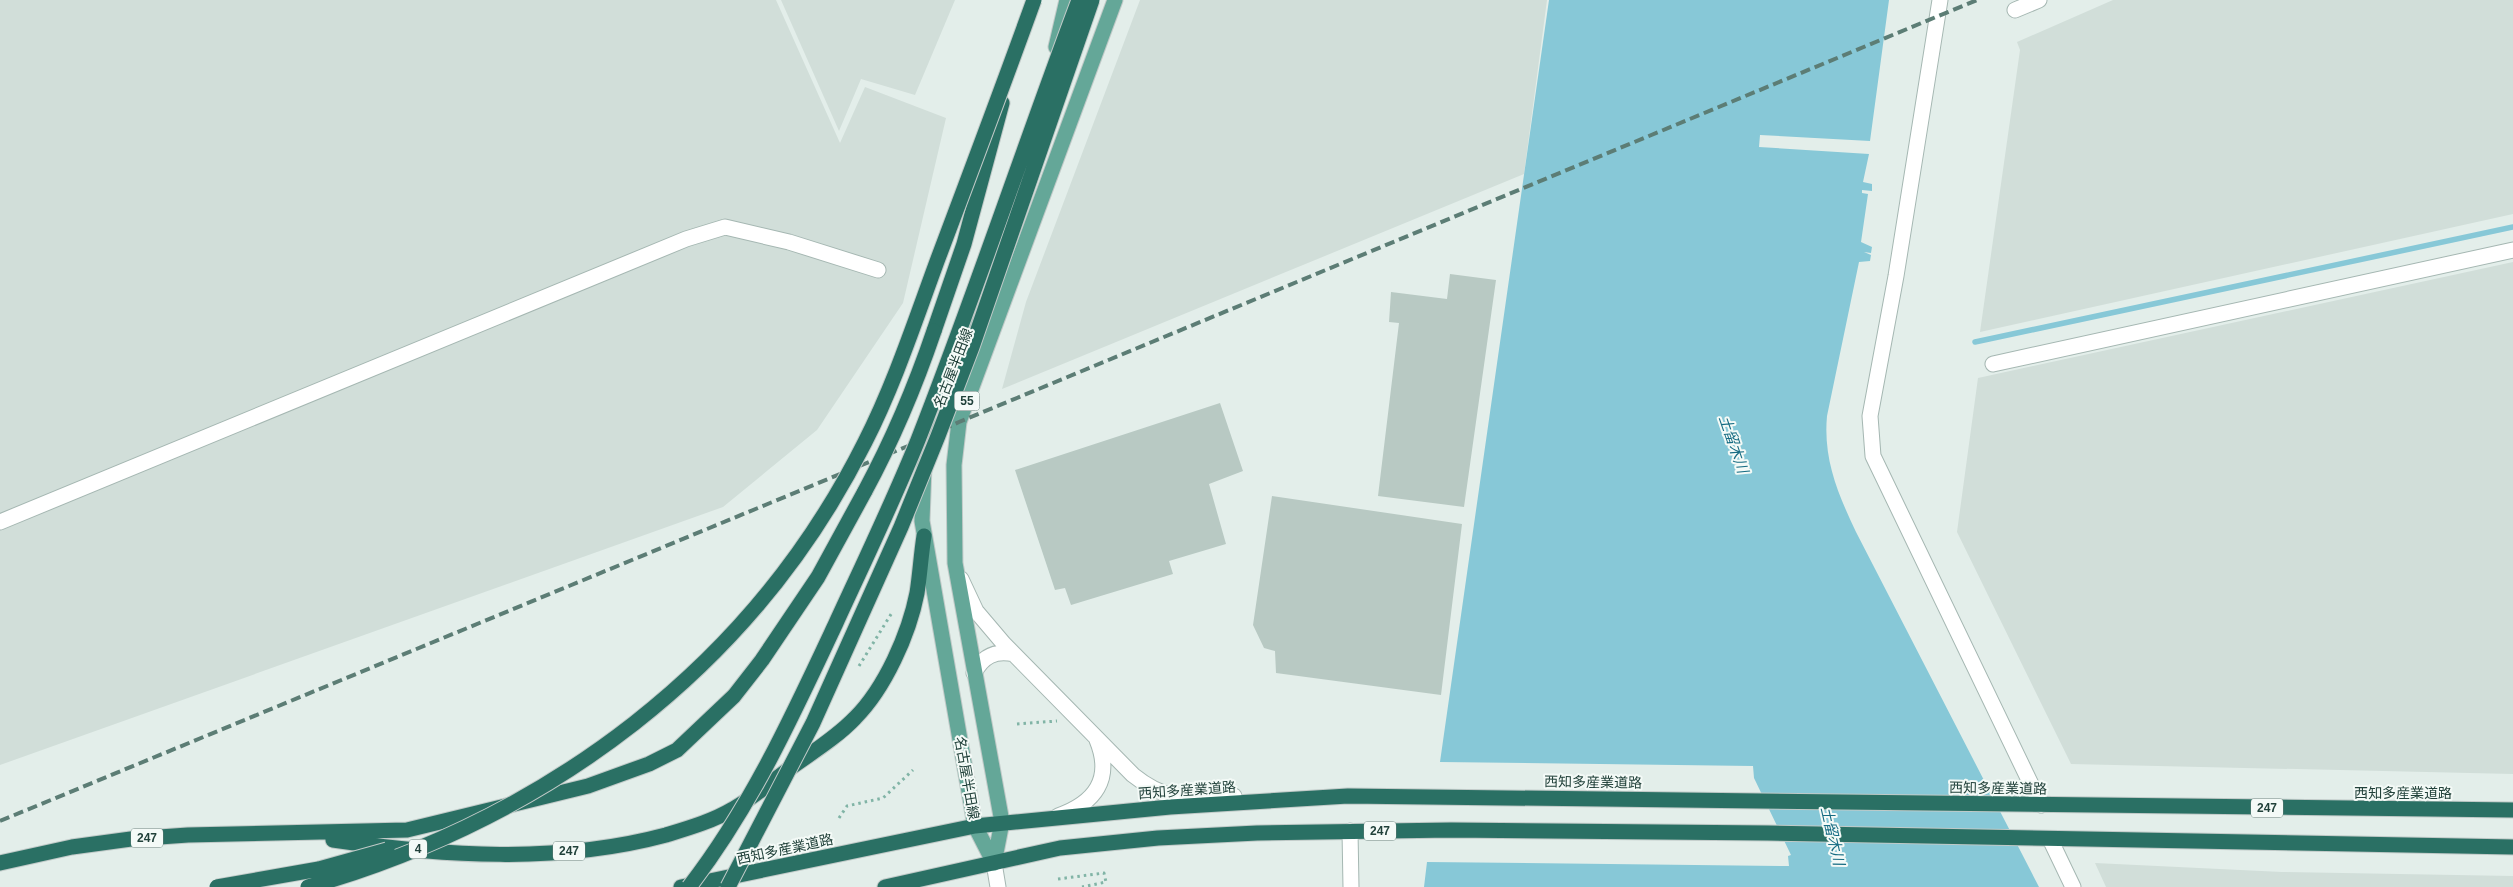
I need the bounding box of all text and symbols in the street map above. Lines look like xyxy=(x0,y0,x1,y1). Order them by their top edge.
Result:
street label: 名古屋半田線 xyxy=(930,326,976,410)
road number: 55 xyxy=(954,392,980,411)
water label: 土留木川 xyxy=(1716,413,1752,477)
street label: 名古屋半田線 xyxy=(952,735,982,821)
street label: 西知多産業道路 xyxy=(1544,773,1642,791)
street label: 西知多産業道路 xyxy=(1138,779,1236,801)
street label: 西知多産業道路 xyxy=(1949,779,2047,797)
street label: 西知多産業道路 xyxy=(2354,785,2452,801)
road number: 247 xyxy=(2251,798,2283,818)
water label: 土留木川 xyxy=(1818,805,1848,869)
road number: 247 xyxy=(1364,821,1396,840)
road number: 247 xyxy=(131,828,163,848)
street label: 西知多産業道路 xyxy=(735,831,835,867)
road number: 4 xyxy=(409,840,427,859)
road number: 247 xyxy=(553,841,585,860)

